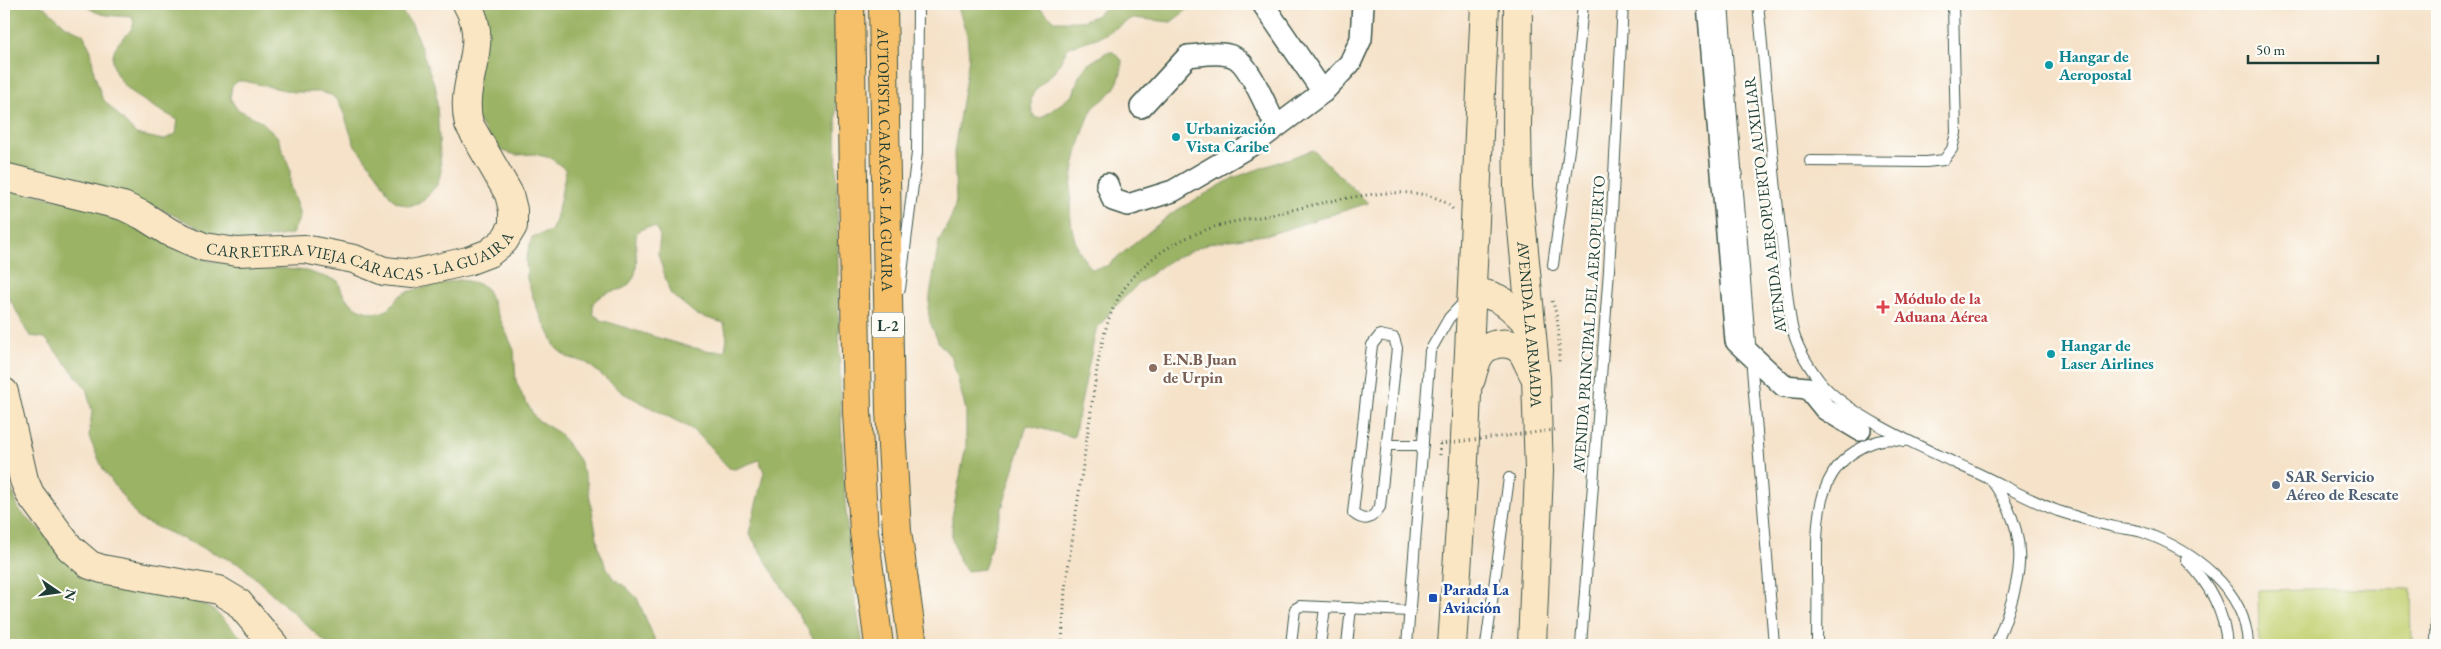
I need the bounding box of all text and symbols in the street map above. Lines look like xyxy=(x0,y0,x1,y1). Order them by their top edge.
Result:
street label: AUTOPISTA CARACAS - LA GUAIRA xyxy=(873,27,898,293)
scale bar xyxy=(2248,32,2378,64)
text: 50 m xyxy=(2256,40,2285,59)
place label: Hangar de Aeropostal xyxy=(2058,46,2132,85)
marker: Hangar de Aeropostal xyxy=(2043,59,2055,71)
street label: AVENIDA AEROPUERTO AUXILIAR xyxy=(1739,75,1791,336)
place label: Urbanización Vista Caribe xyxy=(1186,118,1276,157)
marker: Urbanización Vista Caribe xyxy=(1170,131,1182,143)
street label: AVENIDA PRINCIPAL DEL AEROPUERTO xyxy=(1568,175,1610,474)
street label: CARRETERA VIEJA CARACAS - LA GUAIRA xyxy=(197,218,515,254)
text: CARRETERA VIEJA CARACAS - LA GUAIRA xyxy=(205,227,518,285)
street label: AVENIDA LA ARMADA xyxy=(1513,239,1547,409)
place label: Módulo de la Aduana Aérea xyxy=(1893,288,1989,327)
marker: Módulo de la Aduana Aérea xyxy=(1876,300,1890,314)
road number: L-2 xyxy=(872,312,904,338)
place label: Hangar de Laser Airlines xyxy=(2061,335,2154,374)
marker: Hangar de Laser Airlines xyxy=(2045,348,2057,360)
place label: E.N.B Juan de Urpin xyxy=(1163,349,1237,388)
marker: E.N.B Juan de Urpin xyxy=(1147,362,1159,374)
place label: SAR Servicio Aéreo de Rescate xyxy=(2285,466,2399,505)
marker: SAR Servicio Aéreo de Rescate xyxy=(2270,479,2282,491)
north arrow xyxy=(32,566,82,616)
place label: Parada La Aviación xyxy=(1442,579,1510,618)
text: N xyxy=(60,587,81,603)
marker: Parada La Aviación xyxy=(1427,592,1439,604)

